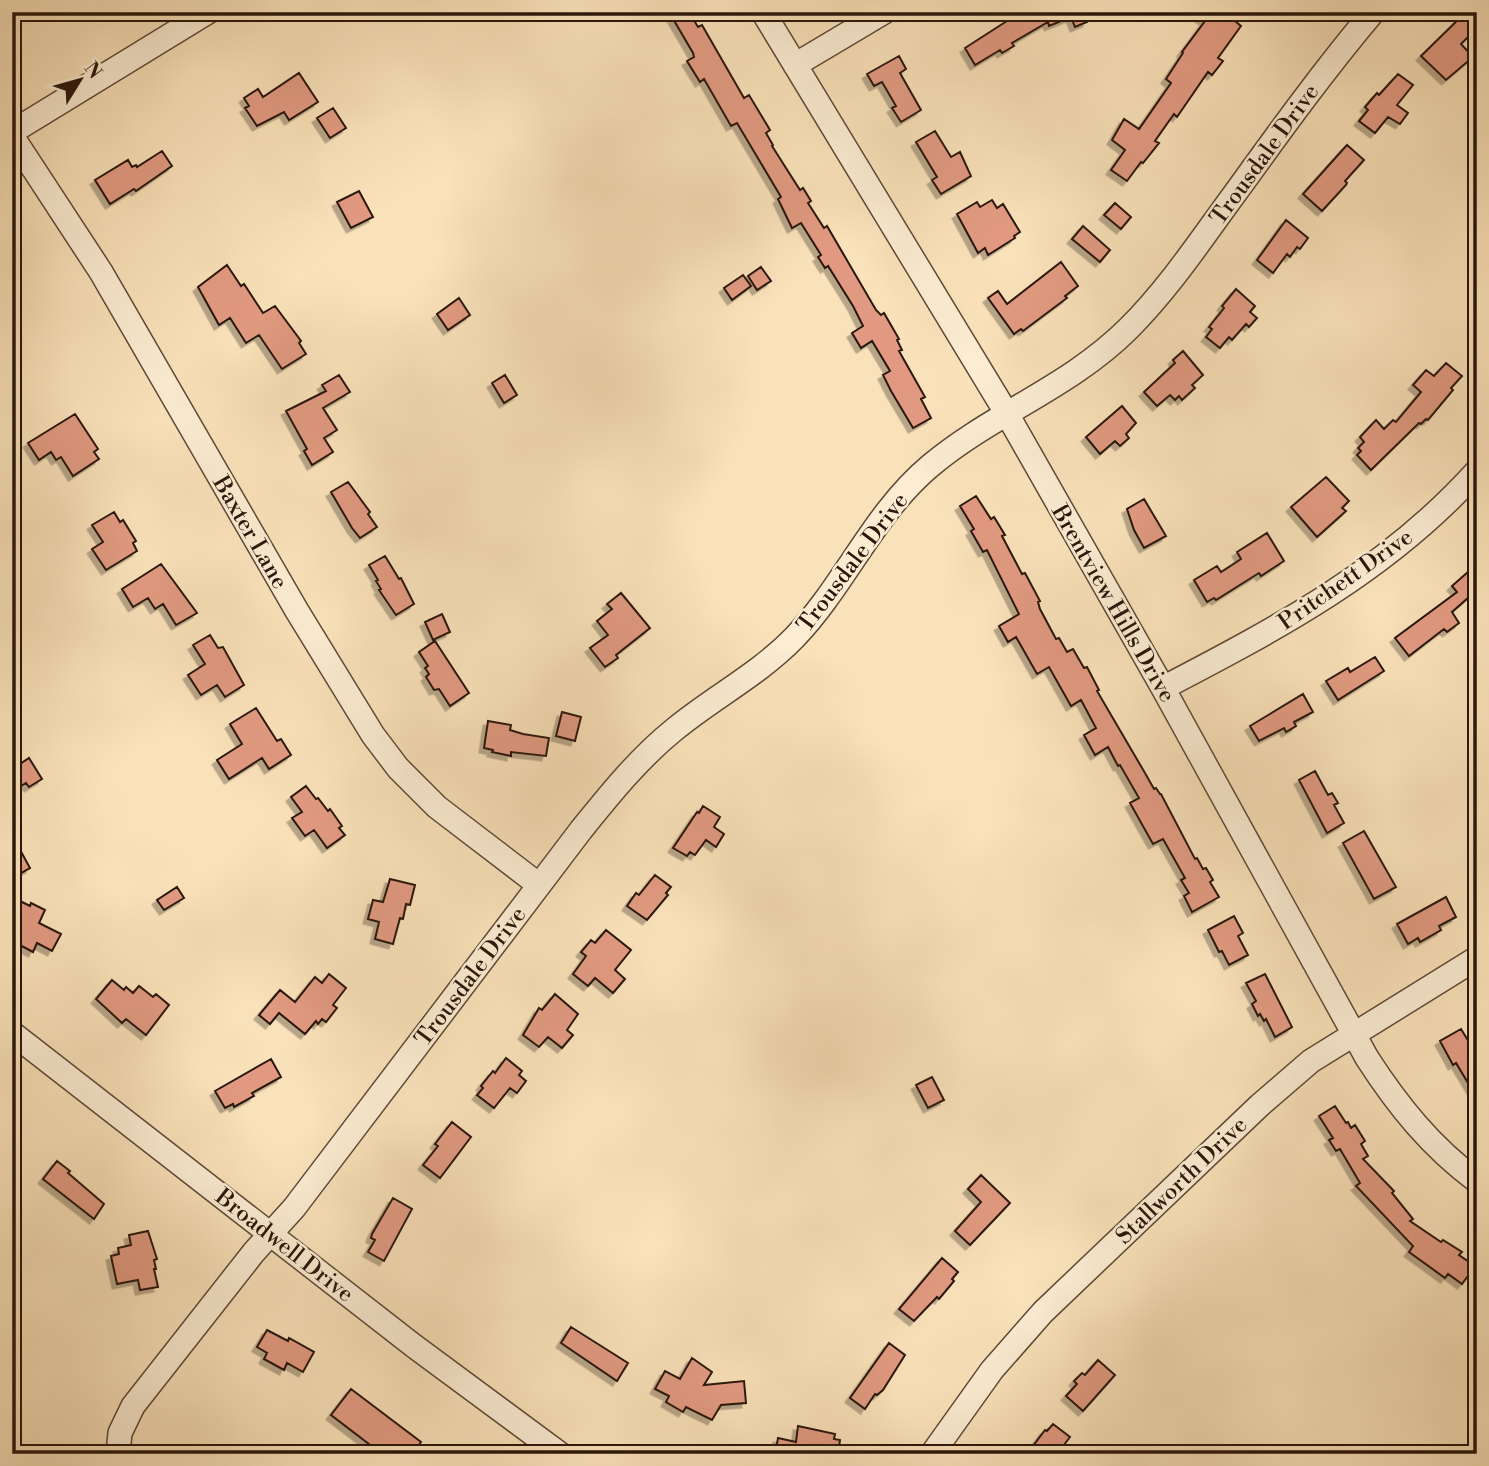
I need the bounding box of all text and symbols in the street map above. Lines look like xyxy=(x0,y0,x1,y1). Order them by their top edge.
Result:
north arrow xyxy=(46,46,116,116)
text: N xyxy=(79,57,107,84)
street label: Trousdale Drive xyxy=(1204,79,1325,231)
street label: Baxter Lane xyxy=(206,470,294,594)
street label: Trousdale Drive xyxy=(791,487,914,638)
street label: Brentview Hills Drive xyxy=(1045,499,1181,707)
street label: Pritchett Drive xyxy=(1273,523,1418,637)
street label: Trousdale Drive xyxy=(409,901,532,1052)
street label: Stallworth Drive xyxy=(1110,1111,1253,1250)
street label: Broadwell Drive xyxy=(209,1182,359,1309)

